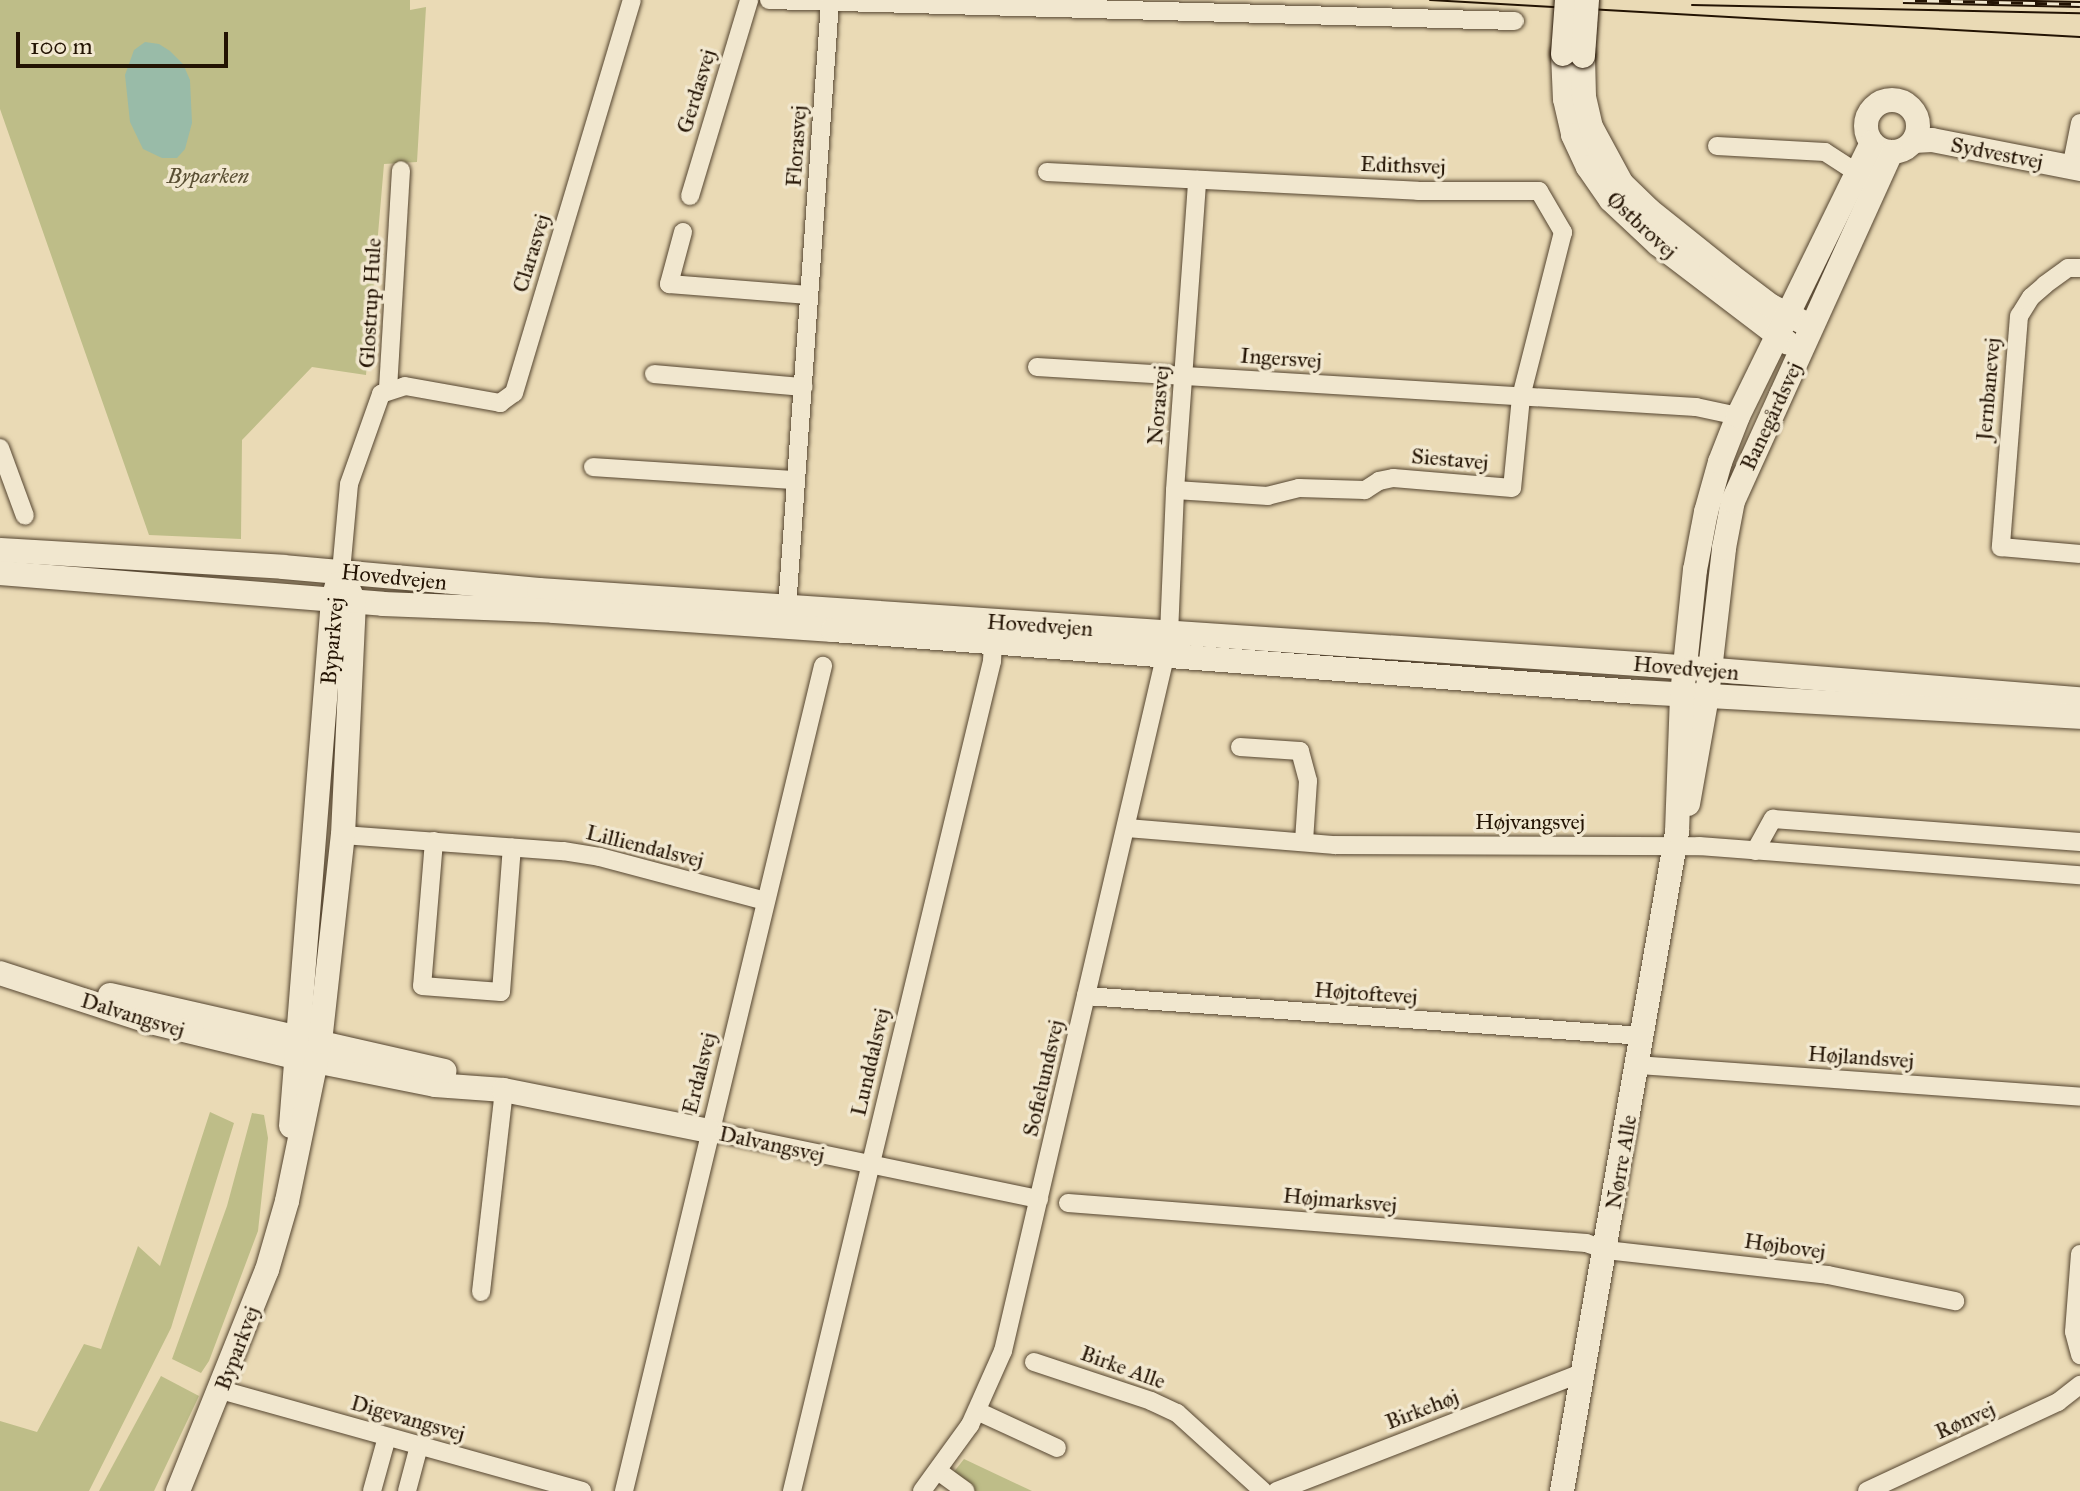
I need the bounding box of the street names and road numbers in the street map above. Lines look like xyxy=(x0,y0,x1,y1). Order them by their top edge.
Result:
street label: Gerdasvej xyxy=(671,46,721,136)
street label: Florasvej xyxy=(780,104,812,188)
street label: Sydvestvej xyxy=(1949,131,2045,175)
street label: Edithsvej xyxy=(1360,150,1446,180)
street label: Østbrovej xyxy=(1601,186,1683,264)
street label: Clarasvej xyxy=(507,211,555,295)
street label: Glostrup Hule xyxy=(353,237,387,369)
street label: Jernbanevej xyxy=(1970,336,2006,442)
street label: Ingersvej xyxy=(1239,342,1323,374)
street label: Banegårdsvej xyxy=(1734,358,1808,474)
street label: Norasvej xyxy=(1141,364,1175,446)
street label: Siestavej xyxy=(1410,442,1490,476)
street label: Hovedvejen xyxy=(340,558,448,596)
street label: Byparkvej xyxy=(315,596,349,686)
street label: Hovedvejen xyxy=(986,608,1094,642)
street label: Hovedvejen xyxy=(1632,650,1740,686)
street label: Højvangsvej xyxy=(1475,809,1585,835)
street label: Lilliendalsvej xyxy=(583,819,707,873)
street label: Højtoftevej xyxy=(1313,976,1419,1010)
street label: Dalvangsvej xyxy=(78,987,188,1043)
street label: Lunddalsvej xyxy=(845,1005,895,1119)
street label: Sofielundsvej xyxy=(1017,1017,1069,1139)
street label: Erdalsvej xyxy=(676,1030,722,1116)
street label: Højlandsvej xyxy=(1807,1040,1915,1074)
street label: Nørre Alle xyxy=(1600,1113,1642,1211)
street label: Dalvangsvej xyxy=(717,1120,827,1168)
street label: Højmarksvej xyxy=(1282,1182,1398,1218)
street label: Højbovej xyxy=(1743,1227,1827,1265)
street label: Byparkvej xyxy=(209,1302,265,1394)
street label: Birke Alle xyxy=(1077,1339,1169,1395)
street label: Birkehøj xyxy=(1382,1383,1462,1435)
street label: Digevangsvej xyxy=(348,1389,468,1447)
street label: Rønvej xyxy=(1931,1395,1999,1445)

